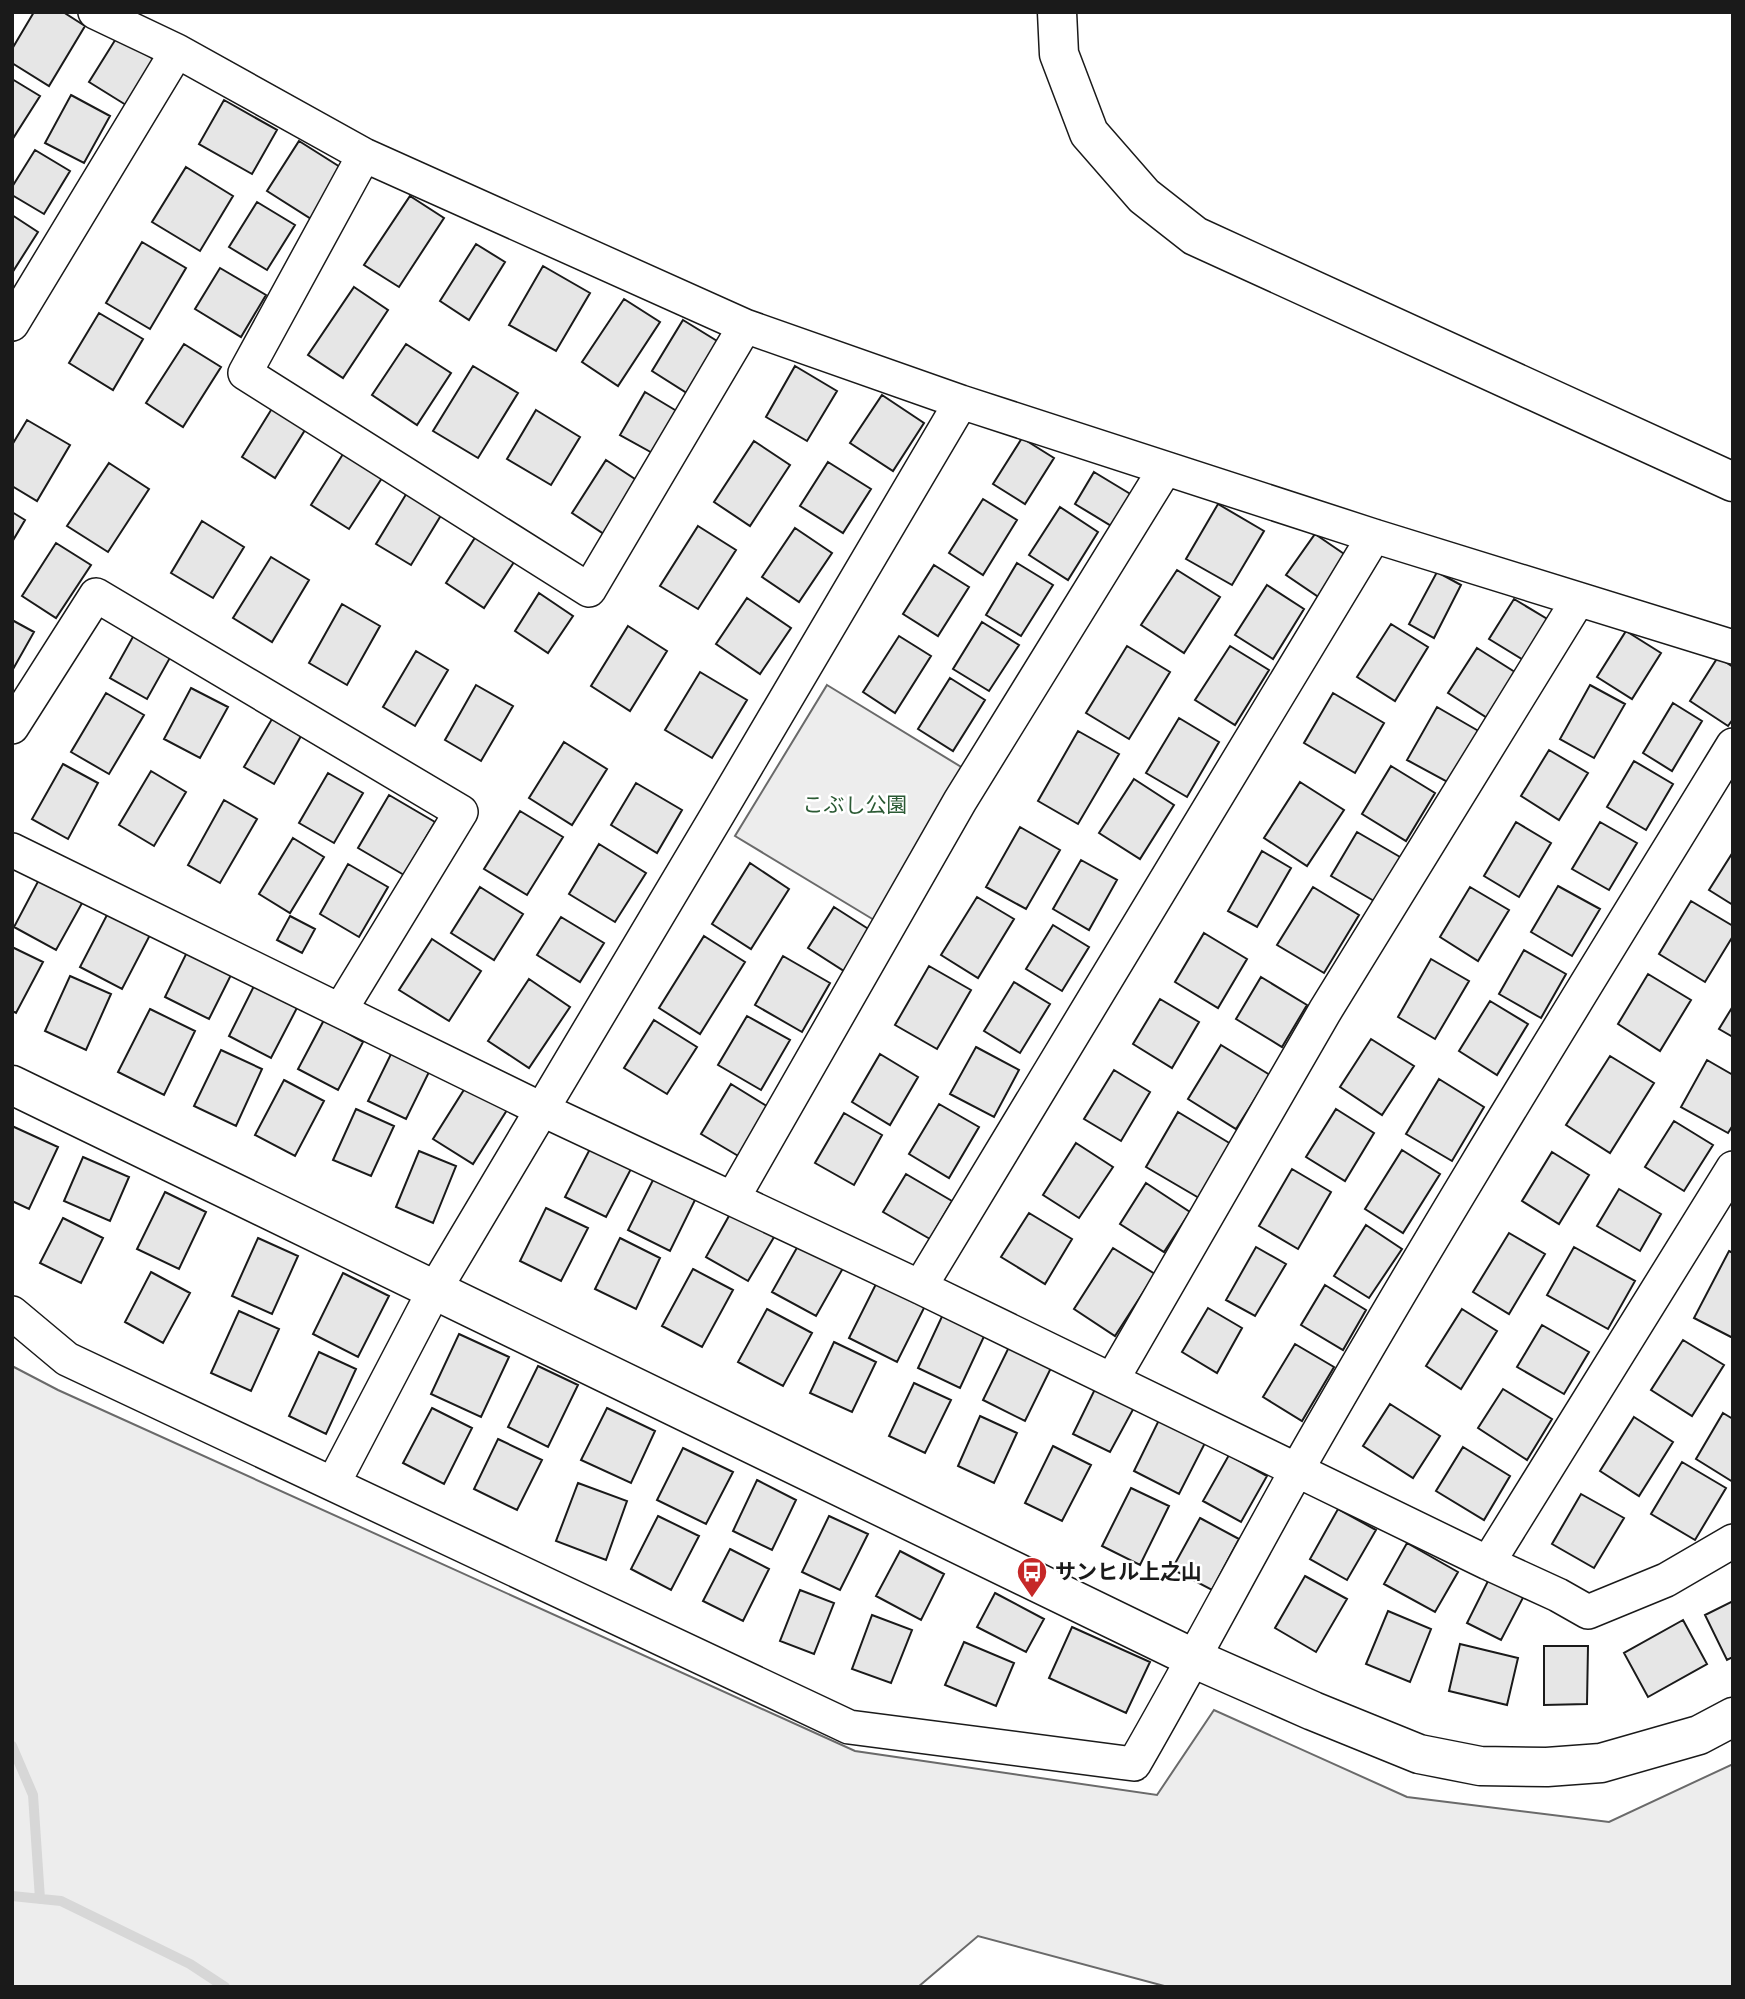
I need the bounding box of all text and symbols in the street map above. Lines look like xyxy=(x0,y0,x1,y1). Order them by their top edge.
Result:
park label: こぶし公園 xyxy=(803,791,908,816)
bus stop icon: サンヒル上之山 xyxy=(1015,1555,1049,1599)
place label: サンヒル上之山 xyxy=(1055,1558,1202,1583)

